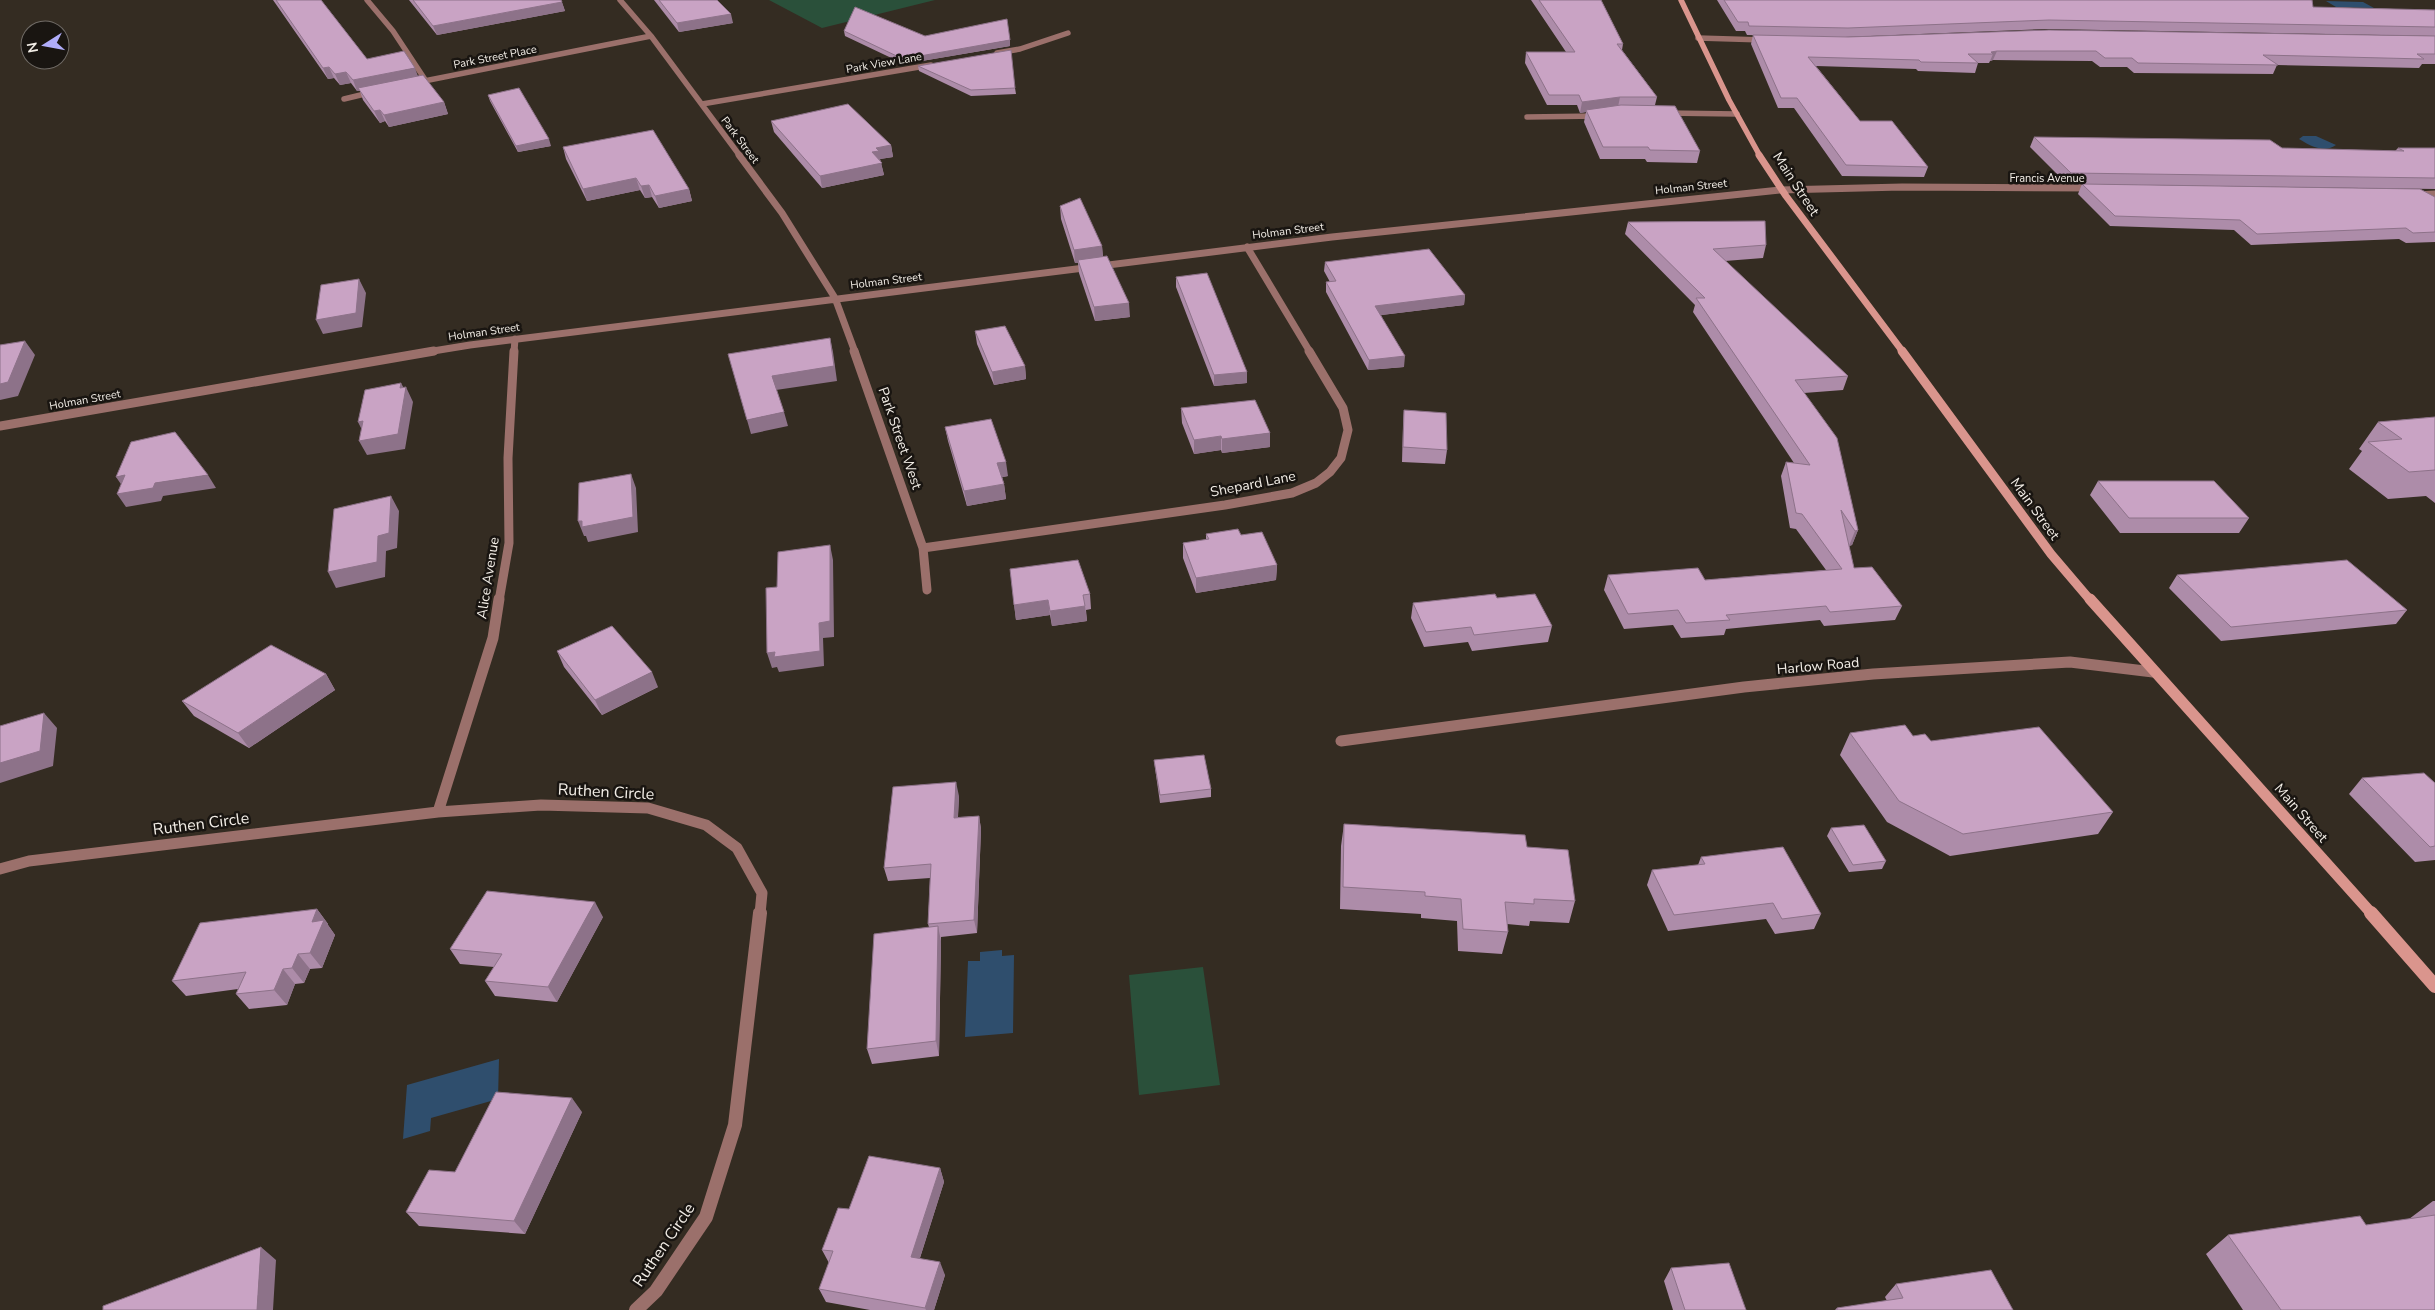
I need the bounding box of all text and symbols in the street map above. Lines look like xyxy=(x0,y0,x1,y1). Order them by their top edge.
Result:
north arrow xyxy=(20,20,70,70)
text: N xyxy=(22,40,43,54)
street label: Park Street Place xyxy=(452,42,538,72)
street label: Park View Lane xyxy=(845,49,923,77)
street label: Park Street xyxy=(718,114,763,167)
street label: Main Street xyxy=(1768,148,1824,220)
street label: Francis Avenue xyxy=(2009,171,2085,186)
street label: Holman Street xyxy=(1654,176,1728,198)
street label: Holman Street xyxy=(1251,219,1325,243)
street label: Holman Street xyxy=(849,269,923,293)
street label: Holman Street xyxy=(447,320,521,344)
street label: Park Street West xyxy=(874,384,926,492)
street label: Holman Street xyxy=(48,386,122,414)
street label: Shepard Lane xyxy=(1209,466,1297,502)
street label: Main Street xyxy=(2006,474,2064,544)
street label: Alice Avenue xyxy=(472,536,504,620)
street label: Harlow Road xyxy=(1776,653,1860,679)
street label: Ruthen Circle xyxy=(557,778,655,806)
street label: Main Street xyxy=(2270,779,2332,847)
street label: Ruthen Circle xyxy=(152,807,250,841)
street label: Ruthen Circle xyxy=(628,1199,700,1291)

